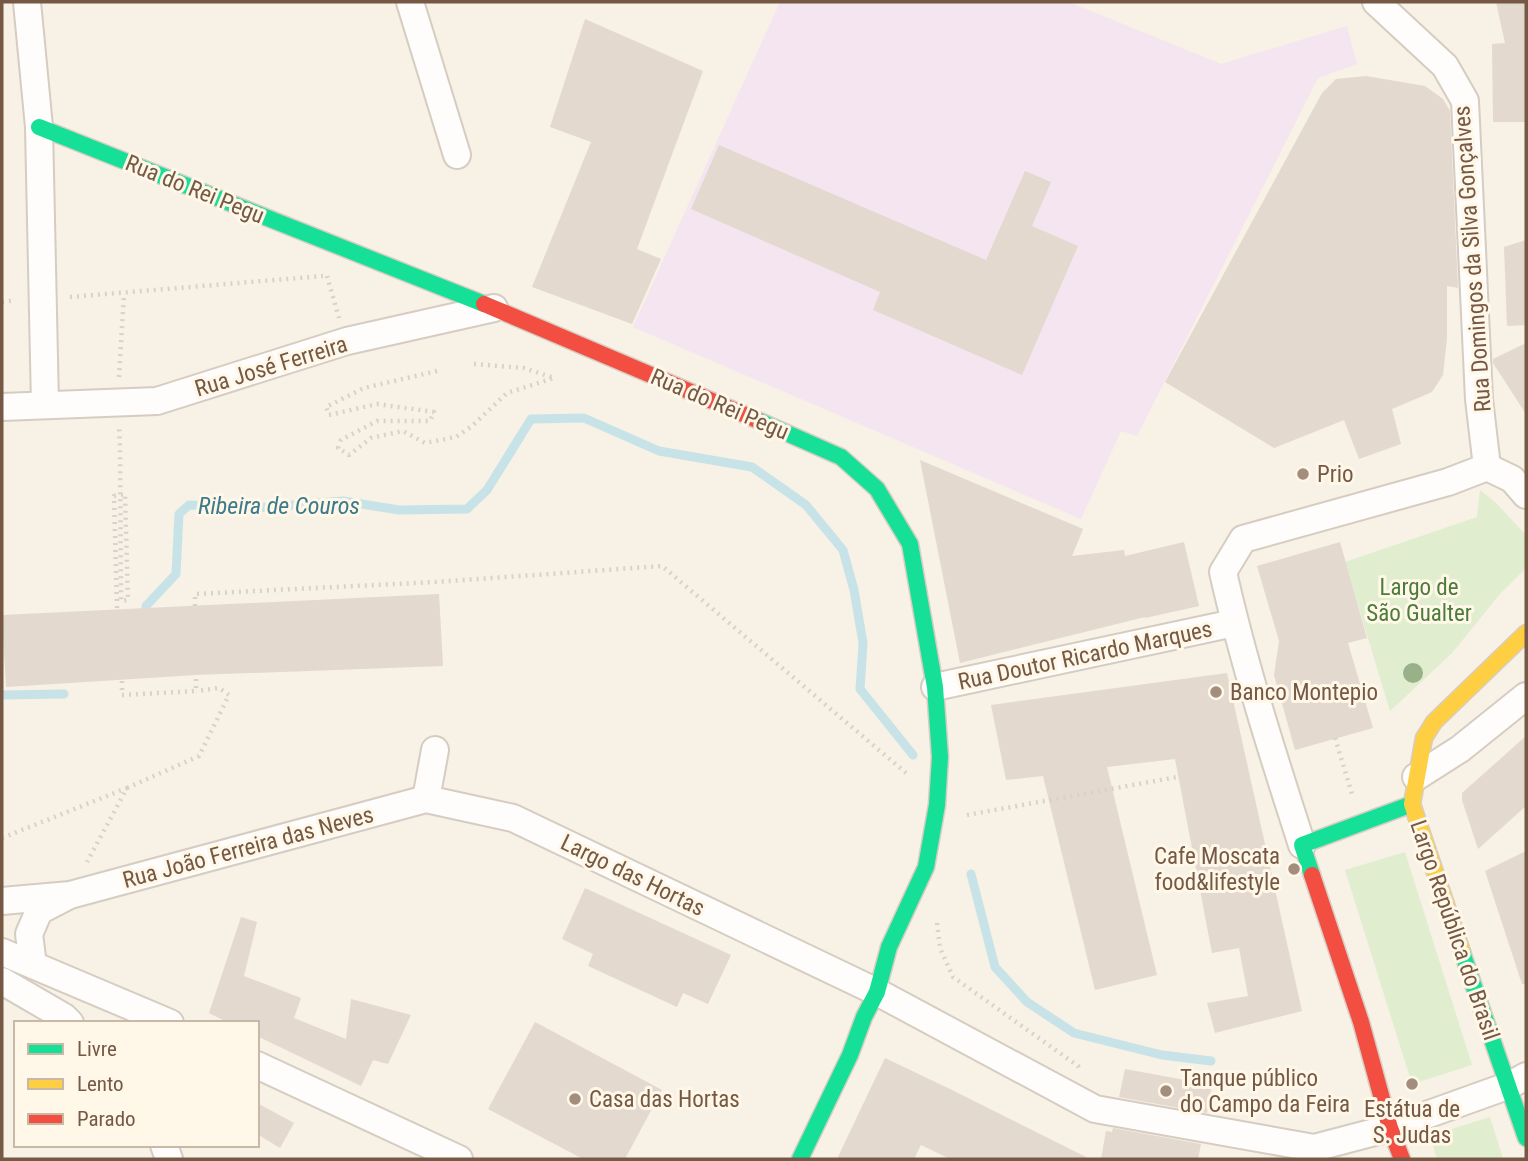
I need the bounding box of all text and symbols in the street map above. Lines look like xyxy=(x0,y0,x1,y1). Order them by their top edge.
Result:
street label: Rua Domingos da Silva Gonçalves xyxy=(1448,105,1497,413)
street label: Rua do Rei Pegu xyxy=(121,149,268,230)
street label: Rua José Ferreira xyxy=(192,330,351,402)
street label: Rua do Rei Pegu xyxy=(647,363,793,446)
place label: Prio xyxy=(1317,461,1354,488)
marker: Prio xyxy=(1295,466,1311,482)
water label: Ribeira de Couros xyxy=(198,492,360,520)
park label: Largo de São Gualter xyxy=(1366,574,1472,627)
street label: Rua Doutor Ricardo Marques xyxy=(956,615,1215,696)
place label: Banco Montepio xyxy=(1230,679,1378,706)
marker: Banco Montepio xyxy=(1208,684,1224,700)
street label: Rua João Ferreira das Neves xyxy=(120,801,376,894)
street label: Largo República do Brasil xyxy=(1404,817,1505,1044)
street label: Largo das Hortas xyxy=(556,829,709,922)
place label: Cafe Moscata food&lifestyle xyxy=(1154,843,1280,896)
marker: Cafe Moscata food&lifestyle xyxy=(1286,861,1302,877)
legend xyxy=(14,1021,259,1147)
text: Livre xyxy=(77,1037,117,1061)
place label: Tanque público do Campo da Feira xyxy=(1180,1065,1350,1118)
text: Lento xyxy=(77,1072,124,1096)
marker: Estátua de S. Judas xyxy=(1404,1076,1420,1092)
marker: Tanque público do Campo da Feira xyxy=(1158,1083,1174,1099)
place label: Casa das Hortas xyxy=(589,1086,740,1113)
marker: Casa das Hortas xyxy=(567,1091,583,1107)
place label: Estátua de S. Judas xyxy=(1364,1096,1460,1149)
text: Parado xyxy=(77,1107,136,1131)

